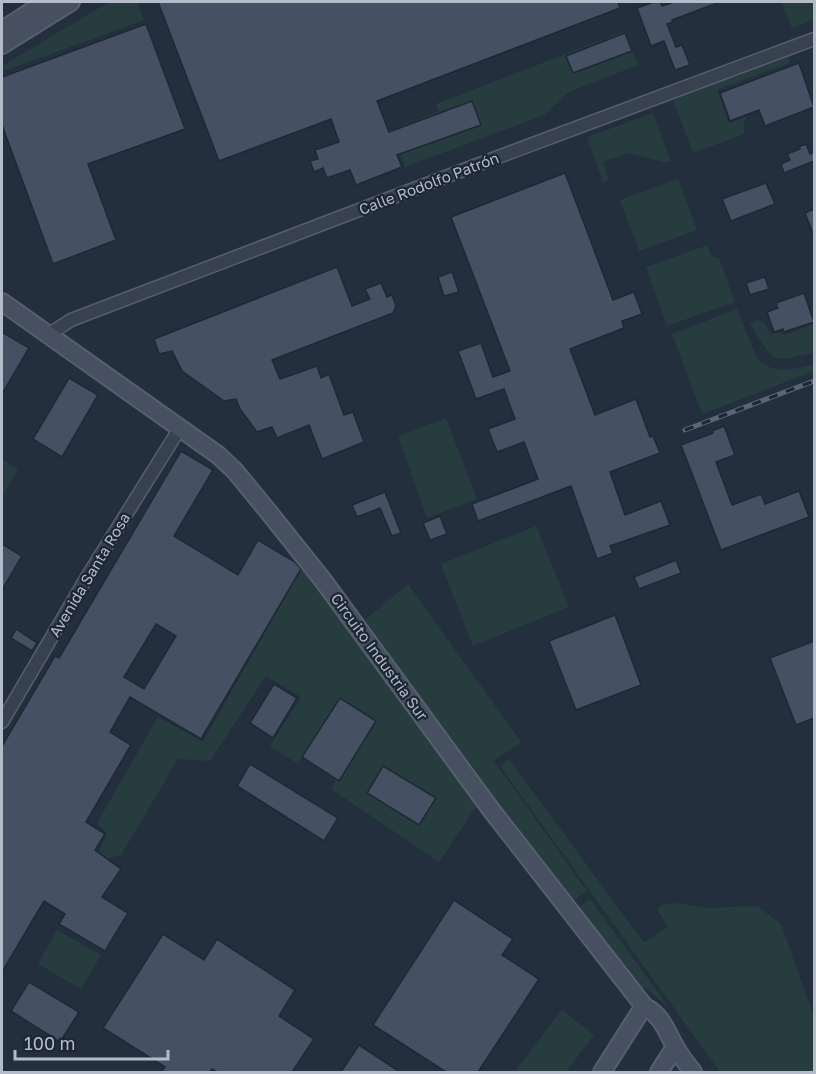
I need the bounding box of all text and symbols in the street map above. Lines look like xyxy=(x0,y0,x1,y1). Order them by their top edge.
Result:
street label: Calle Rodolfo Patrón xyxy=(356,148,501,218)
street label: Avenida Santa Rosa xyxy=(45,509,133,640)
street label: Circuito Industria Sur xyxy=(328,589,432,724)
scale bar xyxy=(15,1023,168,1061)
text: 100 m xyxy=(24,1032,75,1054)

